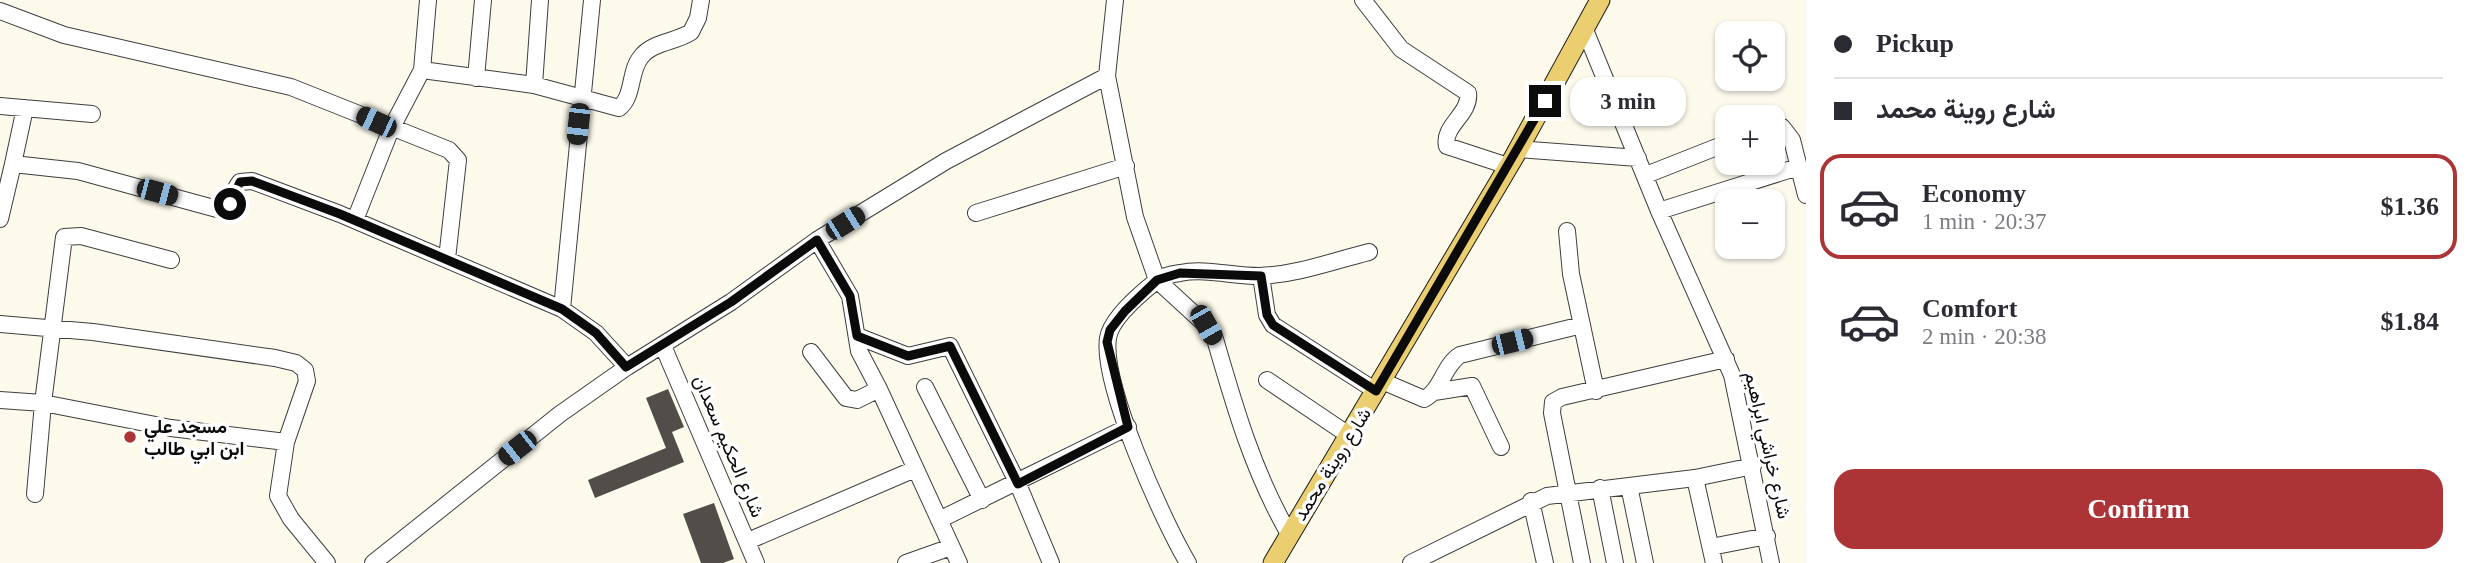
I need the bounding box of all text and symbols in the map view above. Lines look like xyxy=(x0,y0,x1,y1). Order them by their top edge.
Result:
map controls xyxy=(1715,21,1785,259)
button: locate xyxy=(1715,21,1785,91)
text: Pickup xyxy=(1876,29,1954,58)
callout: 3 min xyxy=(1570,76,1685,126)
route end xyxy=(1529,85,1561,117)
text: 3 min xyxy=(1600,89,1656,114)
text: شارع روينة محمد xyxy=(1876,95,2056,124)
car xyxy=(566,102,591,146)
car xyxy=(353,104,400,140)
button: + xyxy=(1715,105,1785,175)
icon: car xyxy=(1838,175,1901,238)
car xyxy=(134,176,181,208)
text: Economy xyxy=(1922,179,2026,208)
route start xyxy=(214,188,246,220)
button: − xyxy=(1715,189,1785,259)
text: $1.36 xyxy=(2381,192,2439,221)
car xyxy=(822,203,869,243)
text: 1 min · 20:37 xyxy=(1922,209,2047,234)
icon: car xyxy=(1838,290,1901,353)
text: Comfort xyxy=(1922,294,2017,323)
car xyxy=(1187,302,1226,348)
text: $1.84 xyxy=(2381,307,2439,336)
text: 2 min · 20:38 xyxy=(1922,324,2047,349)
car xyxy=(1490,327,1535,357)
street label: شارع خراشي ابراهيم xyxy=(1736,369,1795,522)
street label: شارع الحكيم سعدان xyxy=(688,372,768,521)
street label: شارع روينة محمد xyxy=(1289,404,1377,525)
place label: مسجد علي ابن ابي طالب xyxy=(144,416,244,465)
car xyxy=(494,427,541,469)
marker: مسجد علي ابن ابي طالب xyxy=(122,429,138,445)
button: Confirm xyxy=(1834,469,2443,549)

